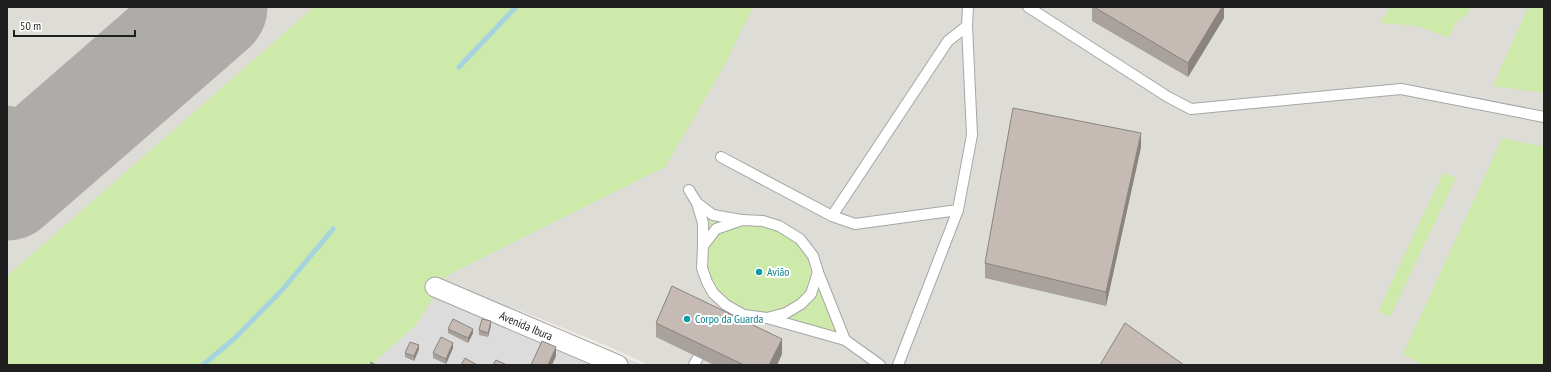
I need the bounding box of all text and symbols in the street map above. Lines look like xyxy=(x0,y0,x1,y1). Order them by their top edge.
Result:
scale bar xyxy=(14,12,135,38)
text: 50 m xyxy=(20,18,41,33)
place label: Avião xyxy=(767,264,790,279)
marker: Avião xyxy=(754,267,764,277)
street label: Avenida Ibura xyxy=(497,308,555,344)
place label: Corpo da Guarda xyxy=(695,311,764,326)
marker: Corpo da Guarda xyxy=(682,314,692,324)

